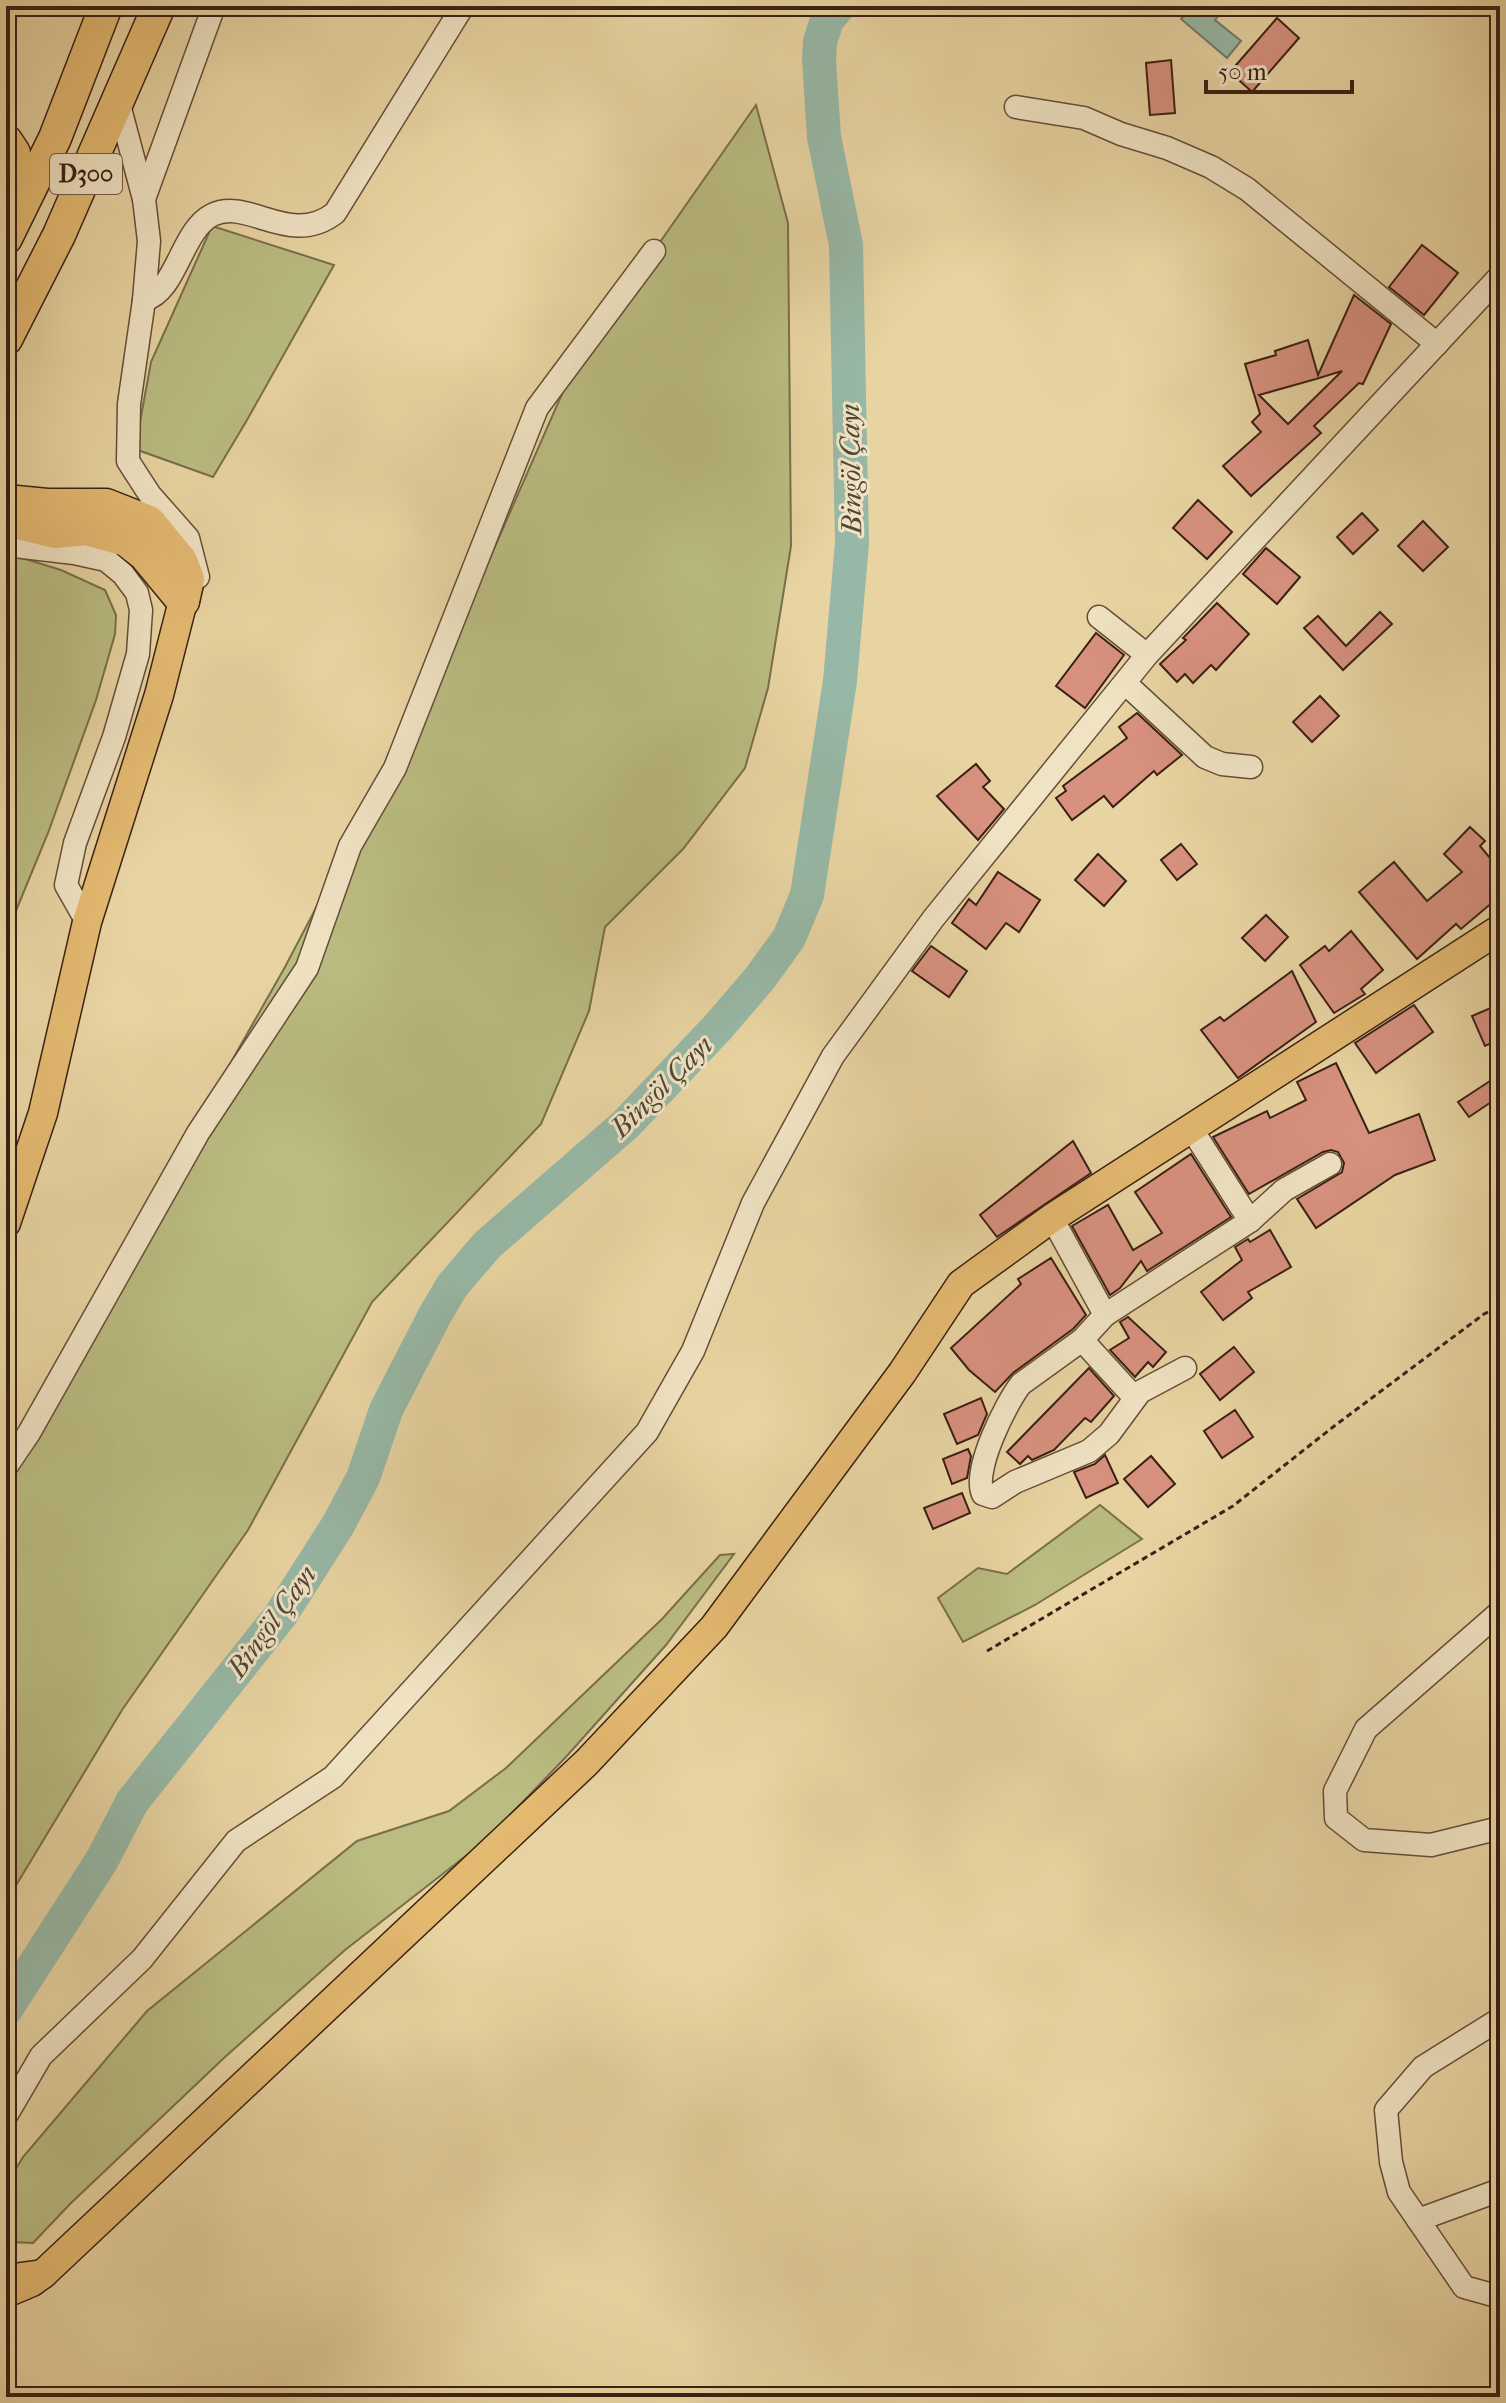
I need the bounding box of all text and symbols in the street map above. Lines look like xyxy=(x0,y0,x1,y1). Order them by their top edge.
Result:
scale bar xyxy=(1206,44,1352,94)
text: 50 m xyxy=(1218,58,1267,86)
road number: D300 xyxy=(50,154,122,194)
water label: Bingöl Çayı xyxy=(833,403,868,537)
water label: Bingöl Çayı xyxy=(602,1028,719,1146)
water label: Bingöl Çayı xyxy=(218,1559,323,1685)

